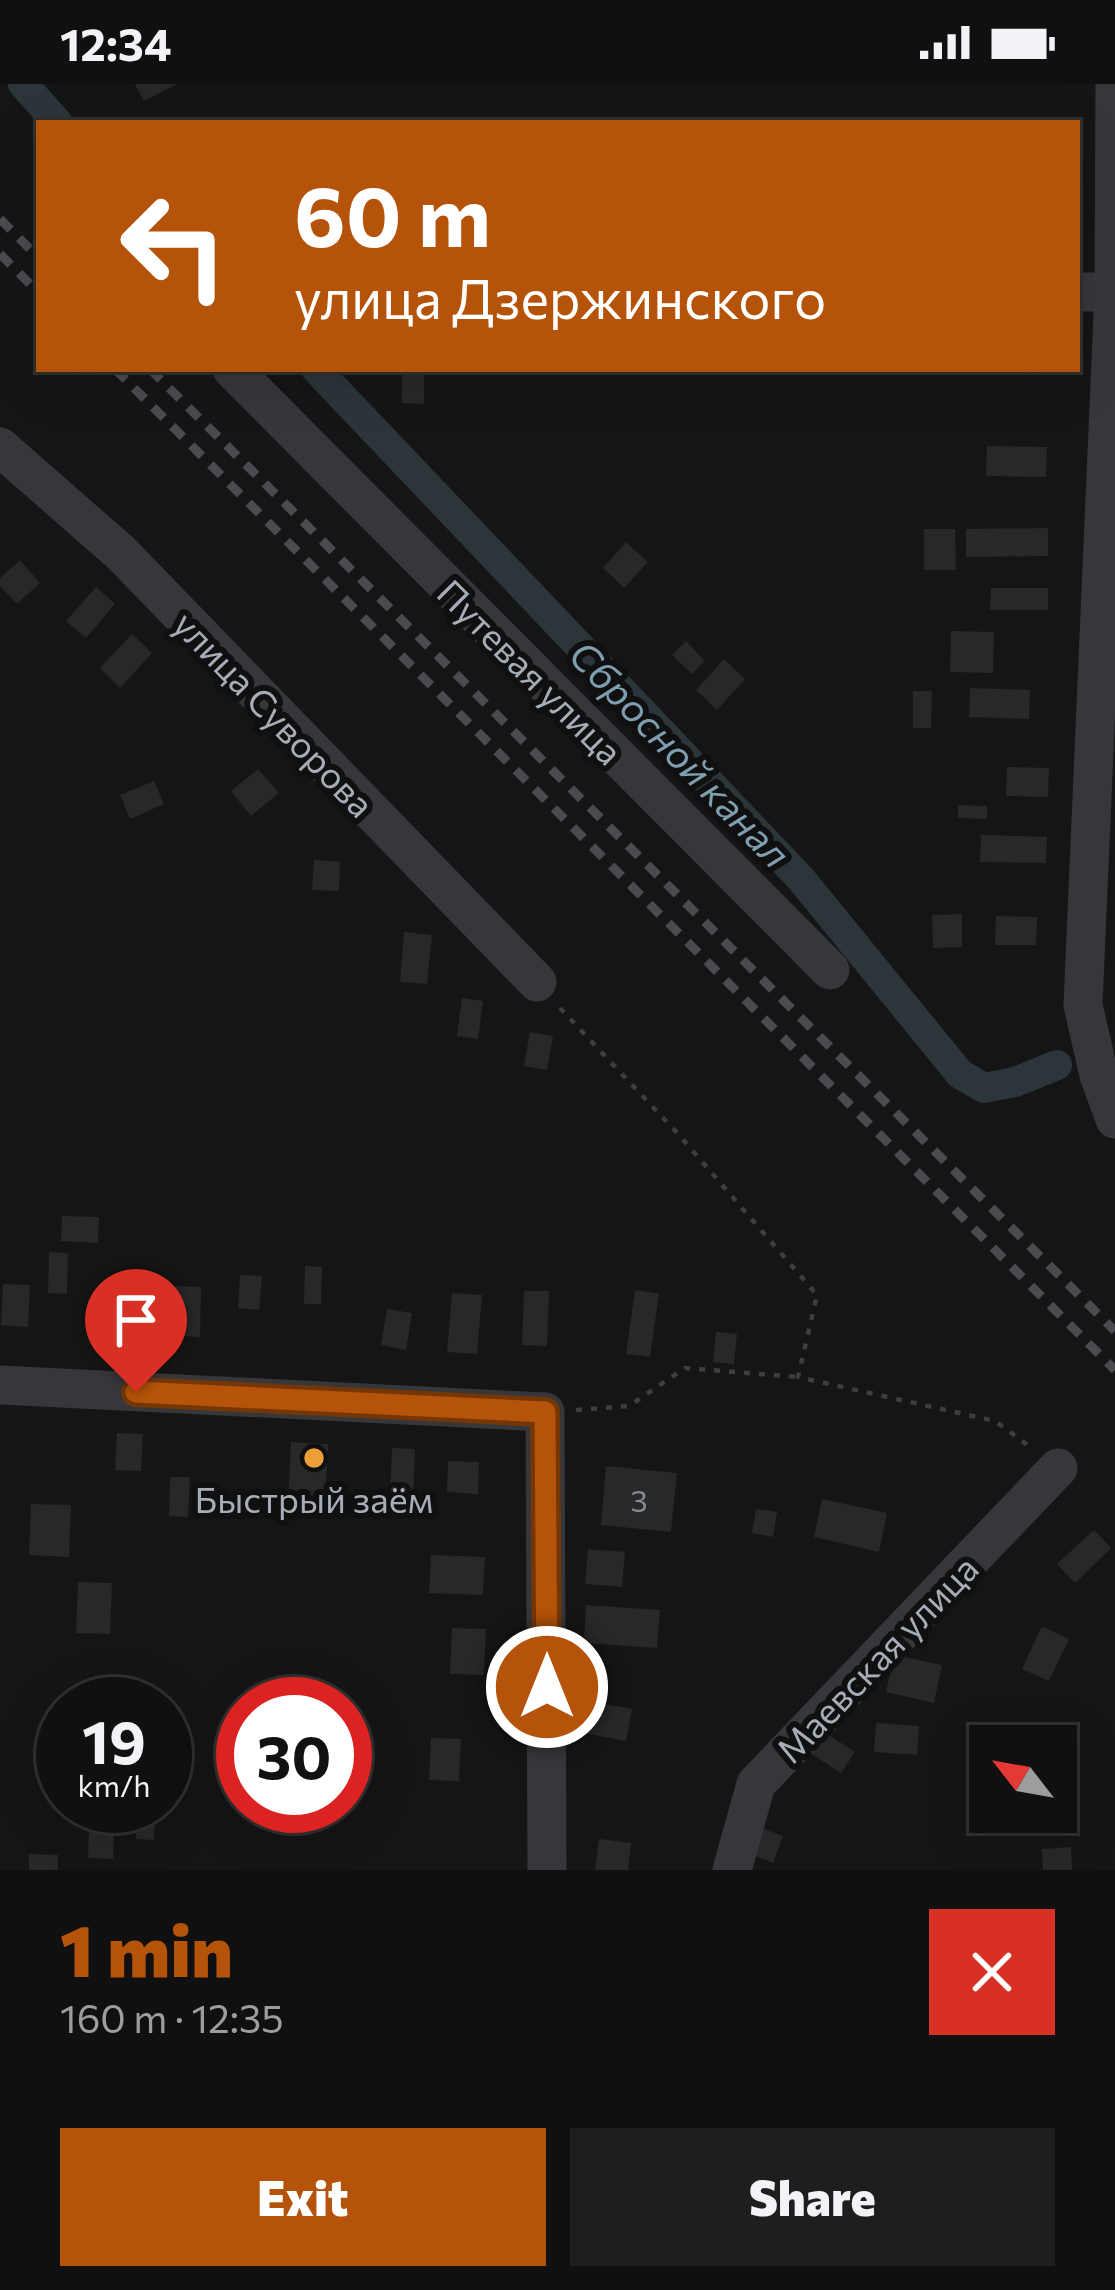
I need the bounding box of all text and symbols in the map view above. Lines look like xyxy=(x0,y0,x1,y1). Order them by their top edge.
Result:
text: 12:34 xyxy=(60,15,172,70)
text: 60 m xyxy=(294,162,491,264)
icon: left xyxy=(96,168,252,324)
text: улица Дзержинского xyxy=(294,264,826,330)
street label: Путевая улица xyxy=(429,569,633,773)
street label: улица Суворова xyxy=(166,601,384,825)
water label: Сбросной канал xyxy=(561,629,801,877)
pin xyxy=(85,1269,187,1392)
icon: arrive xyxy=(103,1287,169,1353)
marker: Быстрый заём xyxy=(301,1445,327,1471)
place label: Быстрый заём xyxy=(195,1476,433,1520)
house number: 3 xyxy=(630,1481,648,1518)
street label: Маевская улица xyxy=(766,1545,986,1771)
position arrow xyxy=(484,1624,610,1750)
speed limit sign: 30 xyxy=(216,1677,372,1833)
text: 19 xyxy=(82,1703,146,1776)
north arrow xyxy=(969,1725,1077,1833)
map controls xyxy=(969,1725,1077,1833)
text: km/h xyxy=(78,1766,150,1803)
text: 1 min xyxy=(60,1904,233,1992)
button: close xyxy=(929,1909,1055,2035)
text: 160 m · 12:35 xyxy=(60,1993,284,2041)
button: Exit xyxy=(60,2128,546,2266)
button: Share xyxy=(570,2128,1055,2266)

